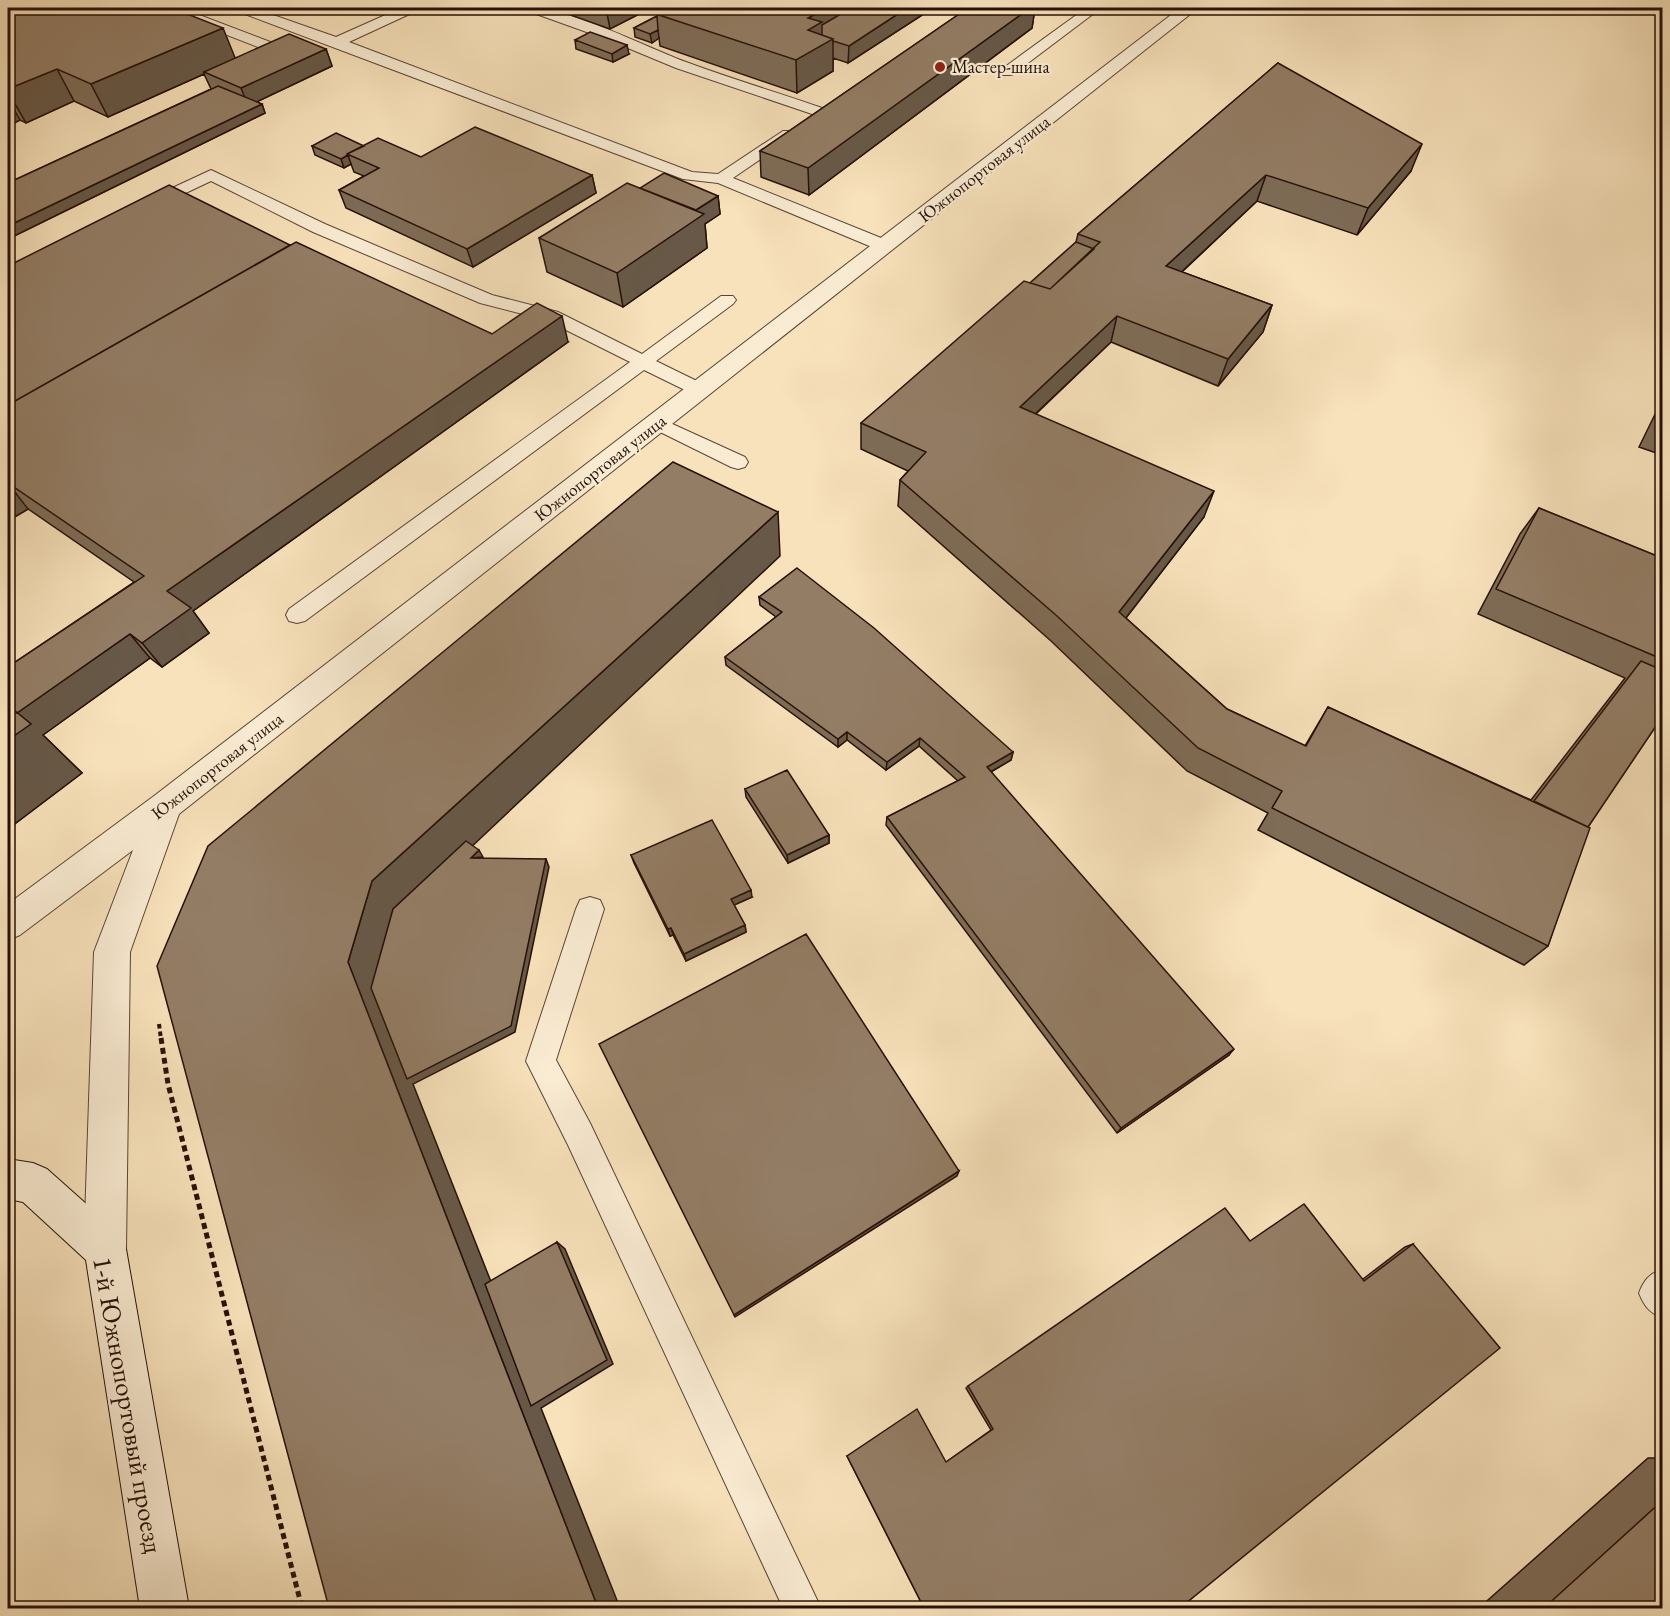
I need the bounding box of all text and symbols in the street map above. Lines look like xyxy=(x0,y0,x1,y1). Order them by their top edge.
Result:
place label: Мастер-шина xyxy=(952,55,1050,78)
marker: Мастер-шина xyxy=(933,60,947,74)
street label: Южнопортовая улица xyxy=(913,109,1055,227)
street label: Южнопортовая улица xyxy=(529,408,671,526)
street label: Южнопортовая улица xyxy=(146,706,288,824)
street label: 1-й Южнопортовый проезд xyxy=(85,1254,172,1556)

